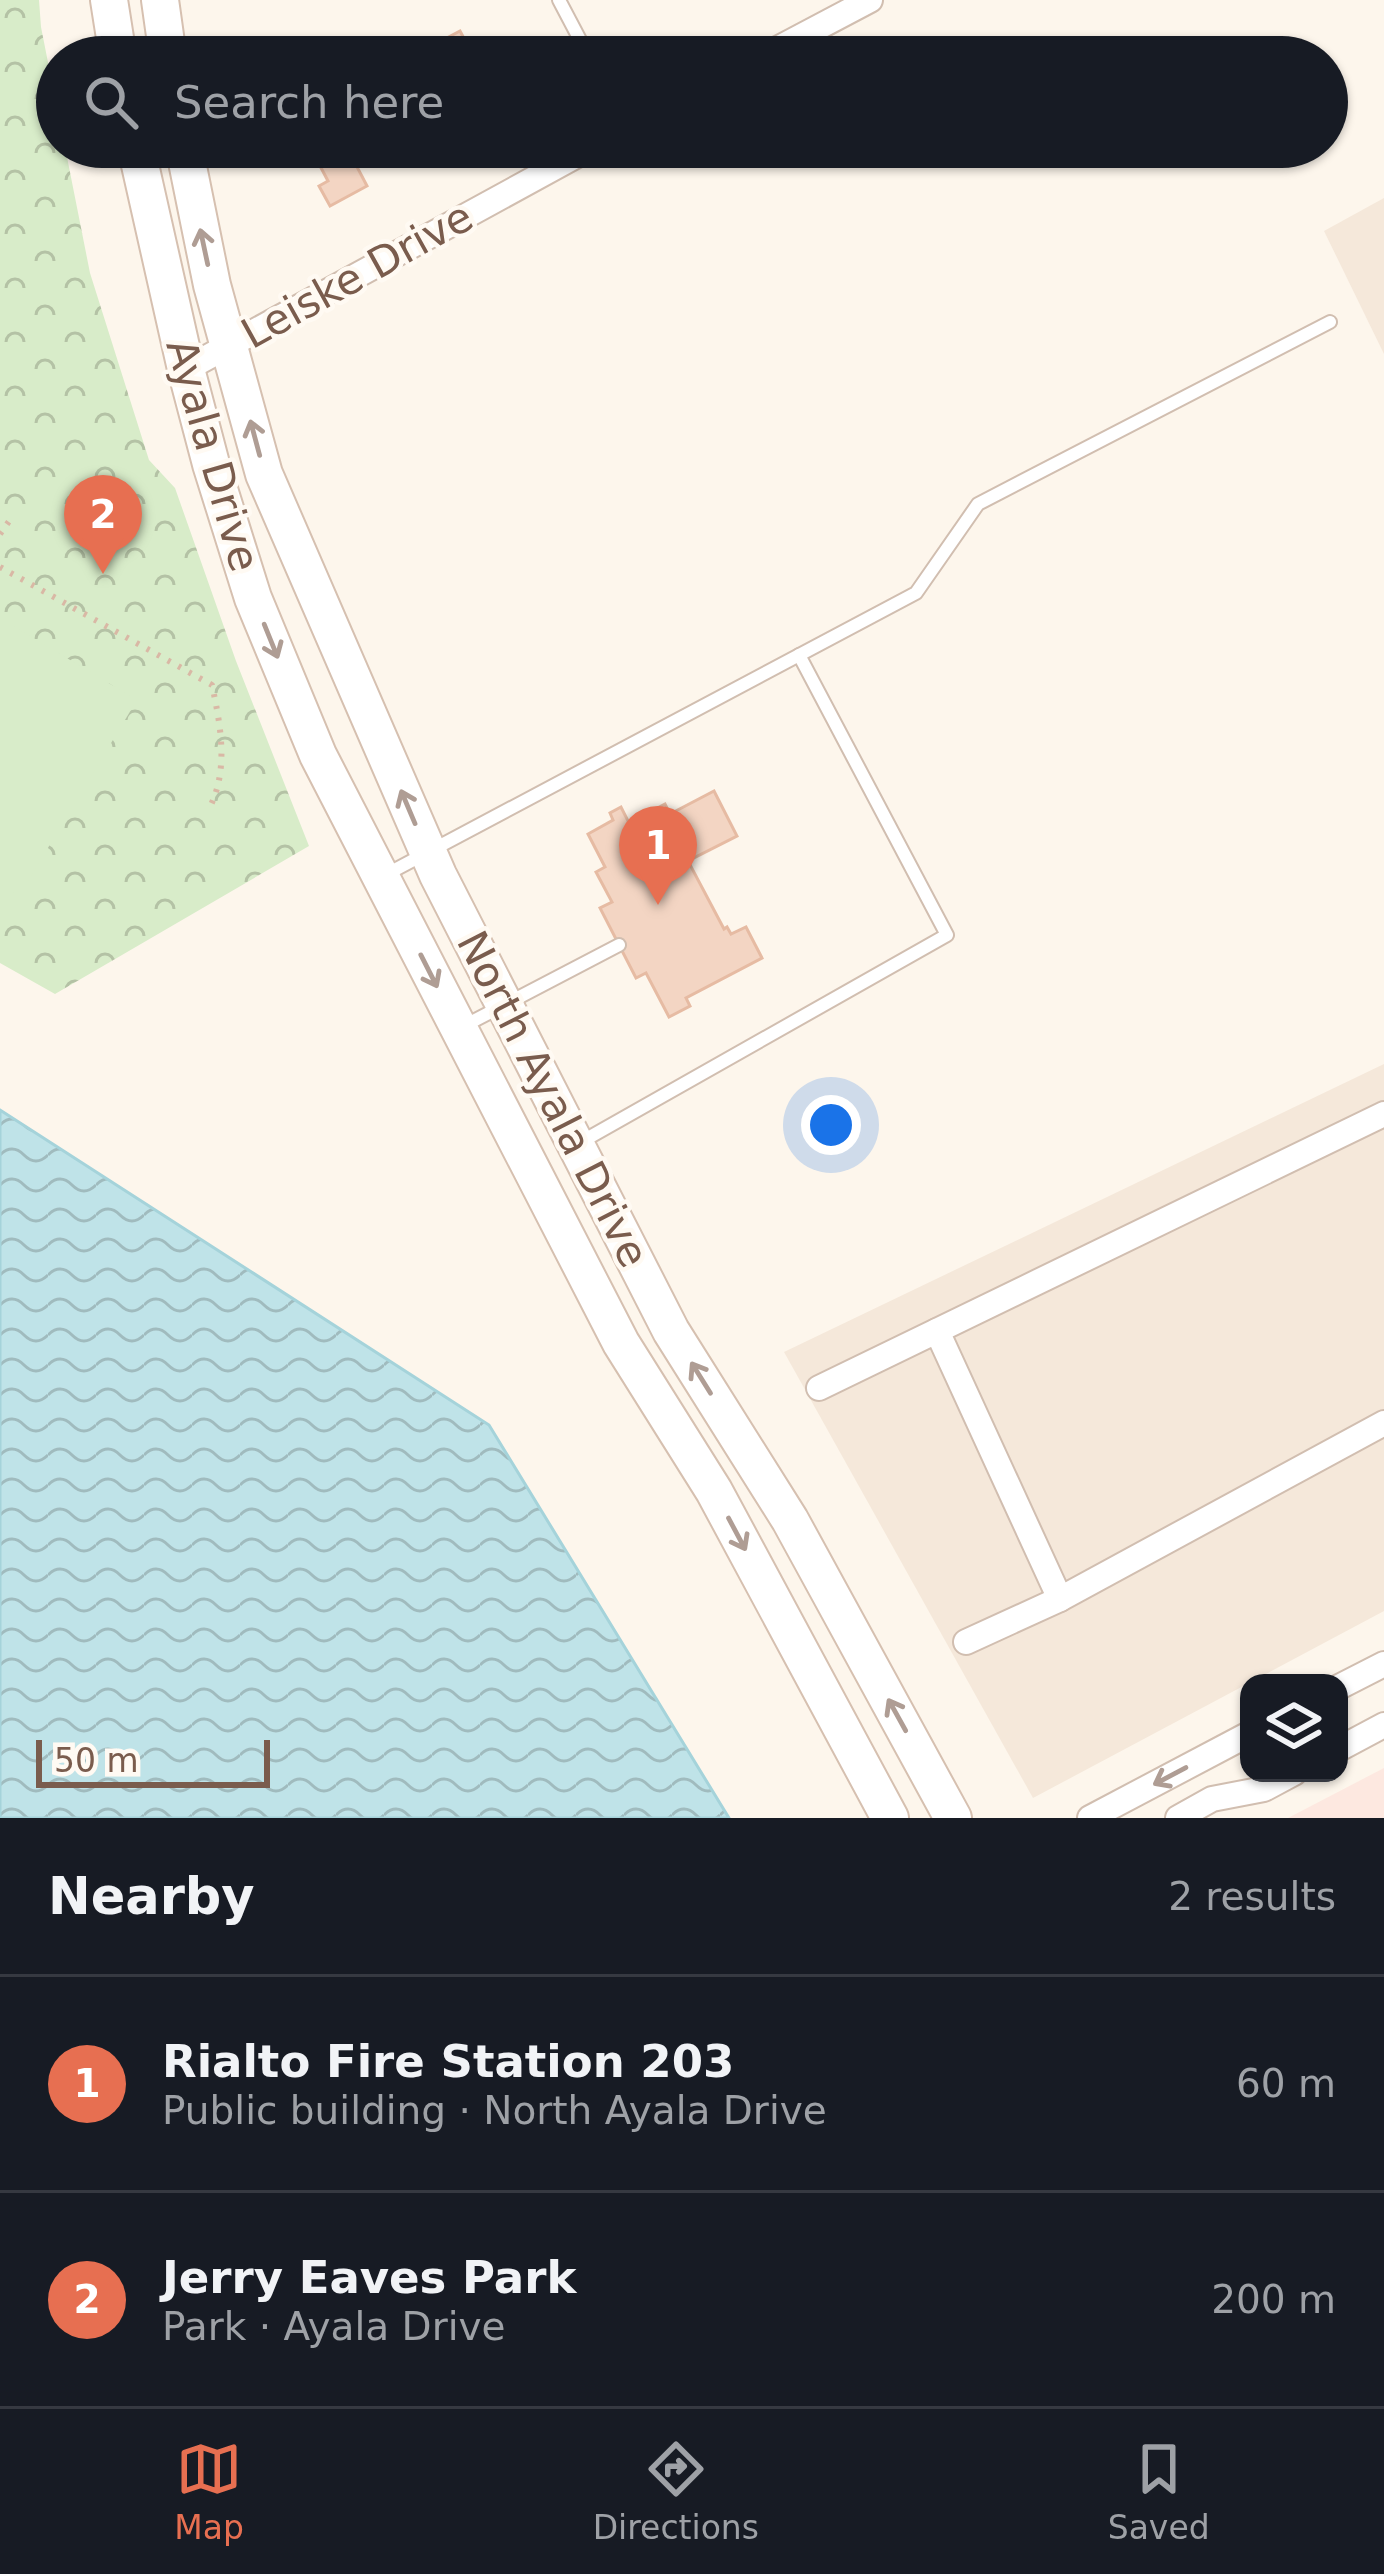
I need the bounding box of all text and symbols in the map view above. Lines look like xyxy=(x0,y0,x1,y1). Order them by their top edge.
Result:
search box xyxy=(36,36,1348,168)
icon: search xyxy=(78,69,144,135)
text: Search here xyxy=(174,76,444,129)
street label: Leiske Drive xyxy=(233,192,481,358)
one-way arrow xyxy=(192,228,214,267)
street label: Ayala Drive xyxy=(156,333,270,577)
one-way arrow xyxy=(242,420,264,458)
pin: 2 xyxy=(64,475,142,574)
one-way arrow xyxy=(262,621,283,658)
one-way arrow xyxy=(396,790,418,826)
pin: 1 xyxy=(619,806,697,905)
street label: North Ayala Drive xyxy=(447,923,659,1275)
one-way arrow xyxy=(418,953,441,988)
your location xyxy=(801,1095,861,1155)
one-way arrow xyxy=(689,1362,713,1396)
one-way arrow xyxy=(727,1515,750,1551)
map controls xyxy=(1240,1674,1348,1782)
button: layers xyxy=(1240,1674,1348,1782)
one-way arrow xyxy=(885,1699,908,1734)
scale bar xyxy=(36,1734,270,1787)
text: 50 m xyxy=(54,1741,139,1780)
one-way arrow xyxy=(1153,1765,1188,1788)
text: Nearby xyxy=(48,1867,255,1926)
text: 2 results xyxy=(1168,1874,1336,1919)
text: Rialto Fire Station 203 xyxy=(162,2035,734,2088)
text: 1 xyxy=(73,2061,101,2106)
text: 60 m xyxy=(1236,2061,1336,2106)
text: Public building · North Ayala Drive xyxy=(162,2088,827,2133)
text: Jerry Eaves Park xyxy=(162,2251,576,2304)
text: 2 xyxy=(73,2277,101,2322)
text: 200 m xyxy=(1211,2277,1336,2322)
text: Park · Ayala Drive xyxy=(162,2304,506,2349)
tab: Map xyxy=(174,2436,244,2547)
tab: Directions xyxy=(593,2436,759,2547)
tab: Saved xyxy=(1108,2436,1210,2547)

